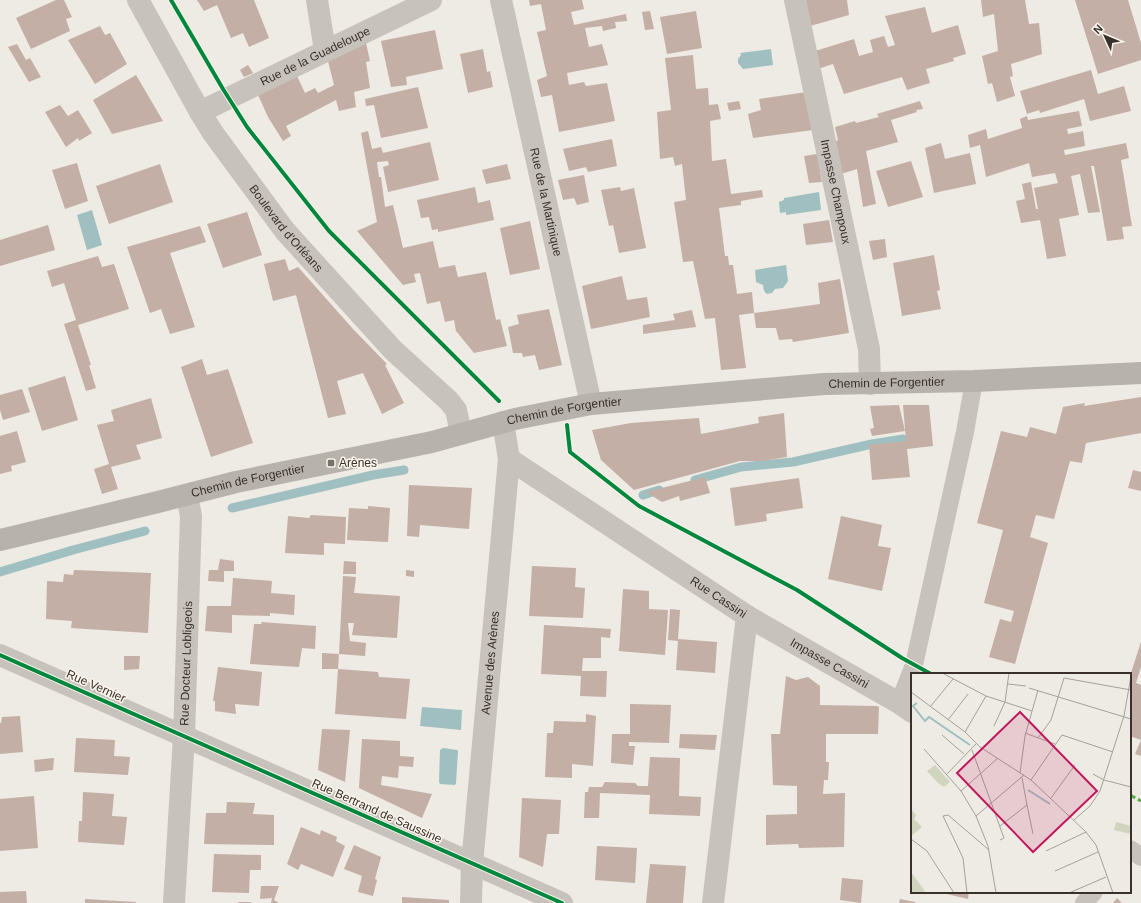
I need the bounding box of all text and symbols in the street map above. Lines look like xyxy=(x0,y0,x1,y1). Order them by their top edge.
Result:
north arrow xyxy=(1085,16,1125,56)
text: N xyxy=(1091,22,1105,36)
street label: Rue de la Guadeloupe xyxy=(258,23,373,89)
street label: Impasse Champoux xyxy=(818,138,854,245)
street label: Rue de la Martinique xyxy=(527,146,565,258)
street label: Boulevard d'Orléans xyxy=(246,182,326,275)
street label: Chemin de Forgentier xyxy=(828,375,945,391)
street label: Chemin de Forgentier xyxy=(505,394,622,428)
place label: Arènes xyxy=(339,456,377,470)
marker: Arènes xyxy=(326,458,336,468)
street label: Chemin de Forgentier xyxy=(190,461,306,500)
street label: Rue Cassini xyxy=(688,574,749,621)
street label: Rue Docteur Lobligeois xyxy=(177,601,195,726)
street label: Avenue des Arènes xyxy=(479,610,502,715)
street label: Impasse Cassini xyxy=(788,635,871,691)
street label: Rue Vernier xyxy=(64,667,128,705)
inset map xyxy=(911,673,1131,893)
street label: Rue Bertrand de Saussine xyxy=(310,776,444,846)

